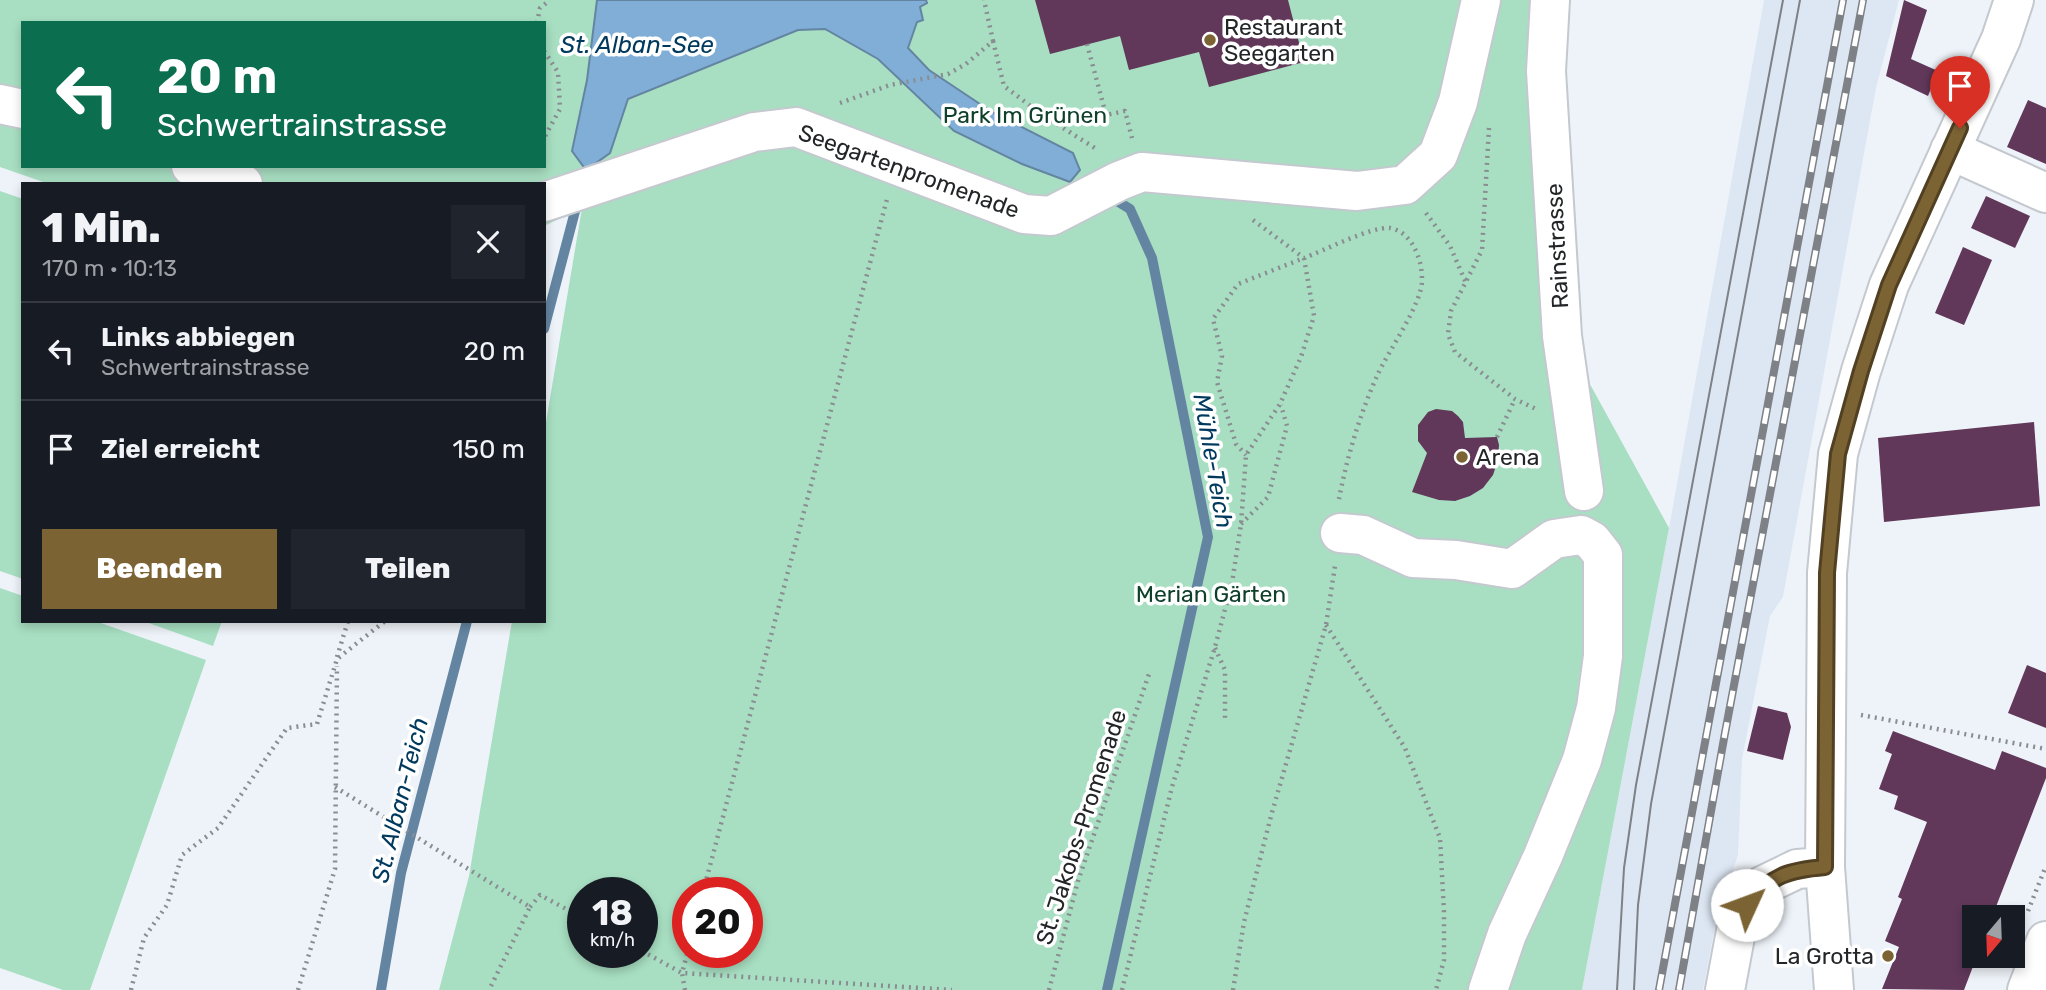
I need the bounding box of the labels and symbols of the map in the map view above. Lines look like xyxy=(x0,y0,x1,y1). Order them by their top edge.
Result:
place label: Restaurant Seegarten xyxy=(1224,13,1343,67)
water label: St. Alban-See xyxy=(560,31,714,59)
marker: Restaurant Seegarten xyxy=(1202,32,1218,48)
pin xyxy=(1930,56,1990,128)
park label: Park Im Grünen xyxy=(943,101,1107,129)
street label: Seegartenpromenade xyxy=(795,118,1023,224)
street label: Rainstrasse xyxy=(1540,183,1574,309)
water label: Mühle-Teich xyxy=(1187,391,1239,531)
place label: Arena xyxy=(1476,443,1539,471)
marker: Arena xyxy=(1454,449,1470,465)
park label: Merian Gärten xyxy=(1136,580,1286,608)
street label: St. Jakobs-Promenade xyxy=(1030,706,1132,948)
water label: St. Alban-Teich xyxy=(366,715,434,885)
position arrow xyxy=(1710,868,1784,942)
speed limit sign: 20 xyxy=(672,877,763,968)
north arrow xyxy=(1962,905,2025,968)
place label: La Grotta xyxy=(1775,942,1874,970)
marker: La Grotta xyxy=(1880,948,1896,964)

